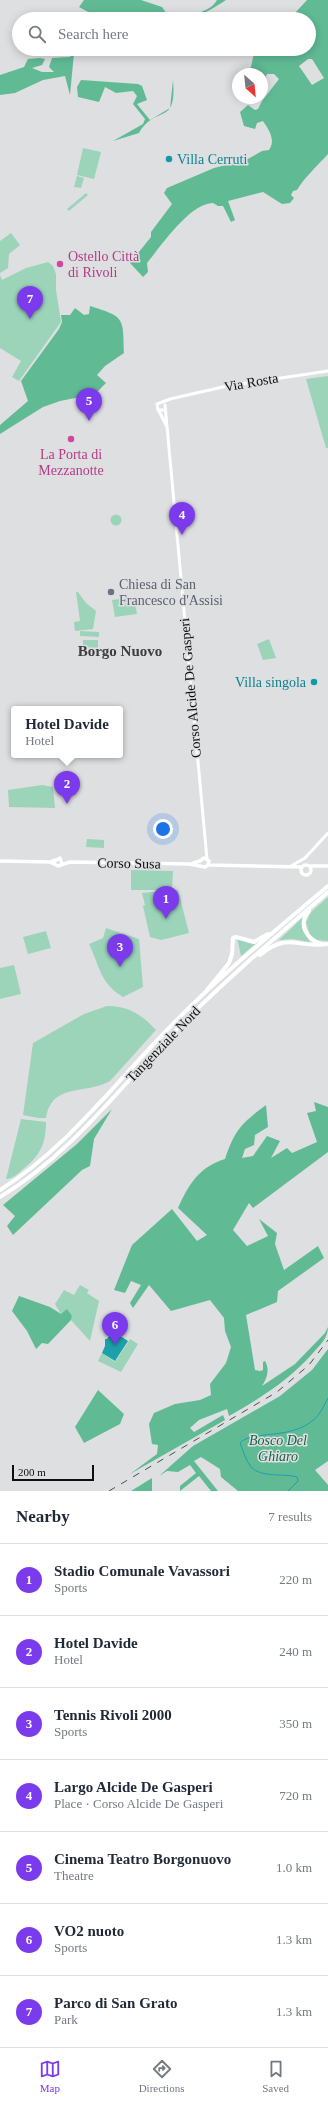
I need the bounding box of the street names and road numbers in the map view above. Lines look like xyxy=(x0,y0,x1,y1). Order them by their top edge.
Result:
street label: Via Rosta xyxy=(223,370,280,395)
street label: Corso Alcide De Gasperi xyxy=(177,617,204,759)
street label: Corso Susa xyxy=(97,855,162,872)
street label: Tangenziale Nord xyxy=(123,1003,203,1085)

